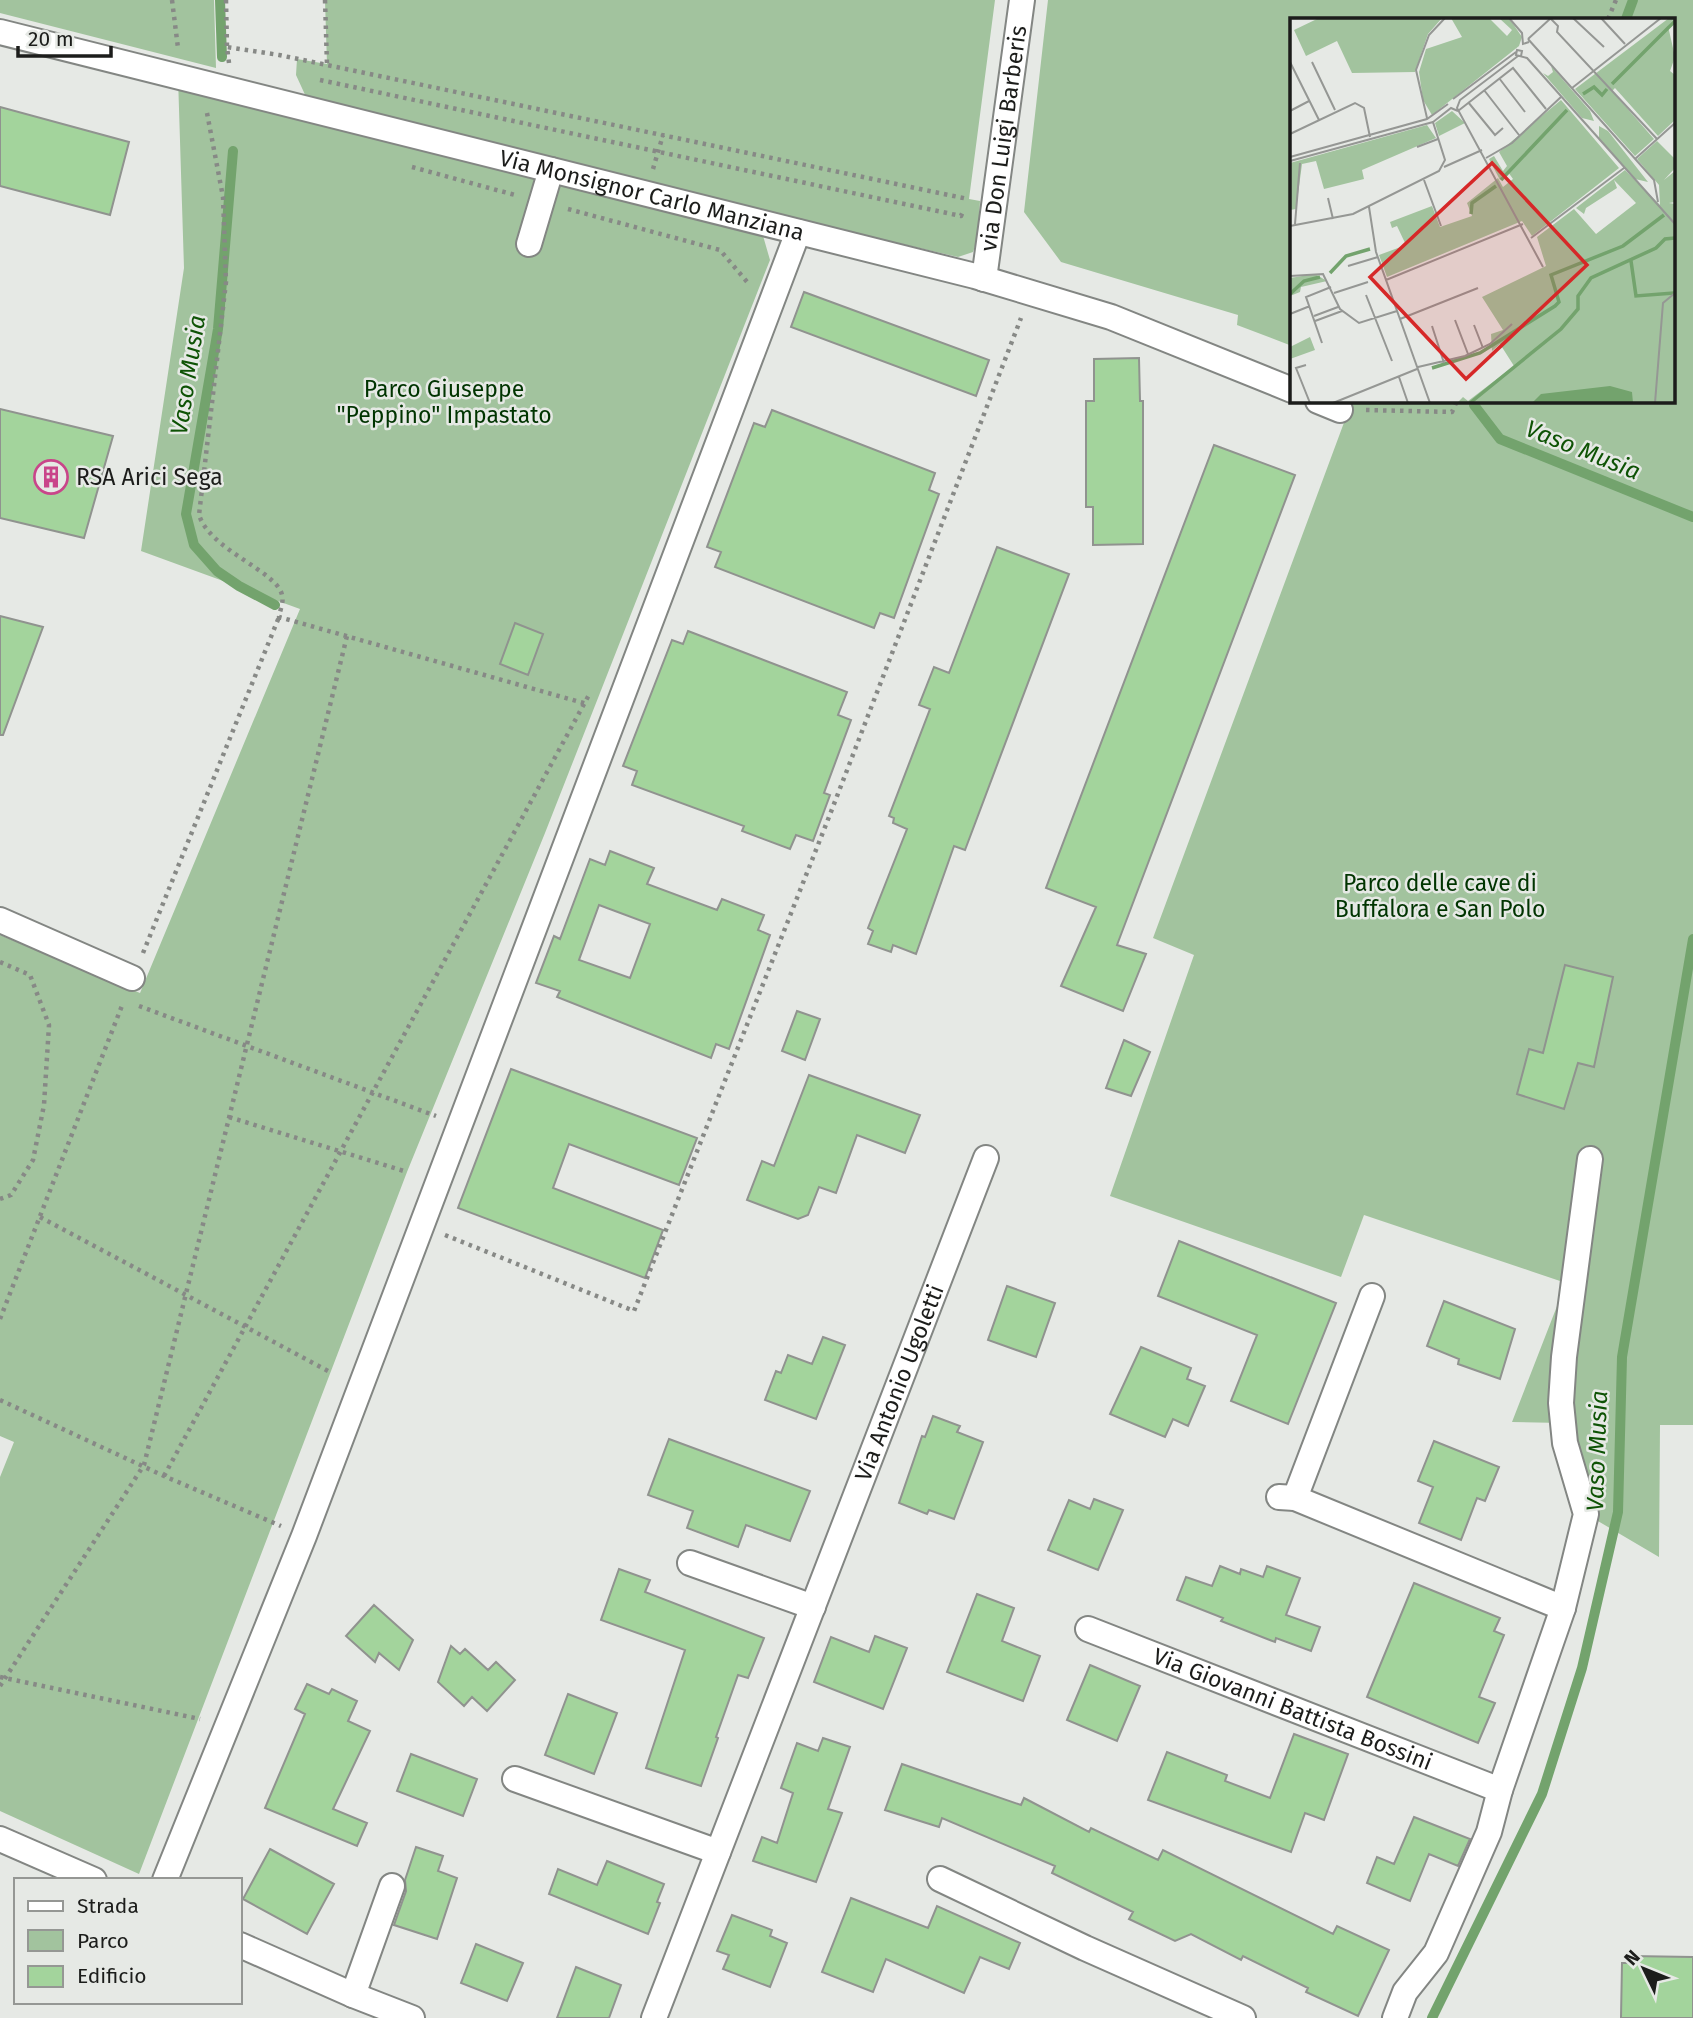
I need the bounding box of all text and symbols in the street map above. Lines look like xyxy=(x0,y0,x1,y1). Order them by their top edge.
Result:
scale bar xyxy=(18,14,110,58)
inset map xyxy=(1290,18,1676,402)
street label: via Don Luigi Barberis xyxy=(974,24,1032,253)
text: 20 m xyxy=(28,26,74,52)
street label: Via Monsignor Carlo Manziana xyxy=(497,144,807,247)
water label: Vaso Musia xyxy=(165,313,211,437)
park label: Parco Giuseppe "Peppino" Impastato xyxy=(336,375,552,429)
water label: Vaso Musia xyxy=(1522,414,1644,486)
building icon: RSA Arici Sega xyxy=(32,458,70,496)
place label: RSA Arici Sega xyxy=(76,463,223,491)
park label: Parco delle cave di Buffalora e San Polo xyxy=(1335,869,1545,923)
street label: Via Antonio Ugoletti xyxy=(849,1281,950,1485)
water label: Vaso Musia xyxy=(1581,1390,1613,1512)
street label: Via Giovanni Battista Bossini xyxy=(1149,1642,1437,1776)
legend xyxy=(14,1878,242,2004)
text: Strada xyxy=(77,1893,139,1919)
text: Parco xyxy=(77,1928,129,1954)
north arrow xyxy=(1609,1934,1679,2004)
text: N xyxy=(1619,1945,1645,1970)
text: Edificio xyxy=(77,1963,147,1989)

